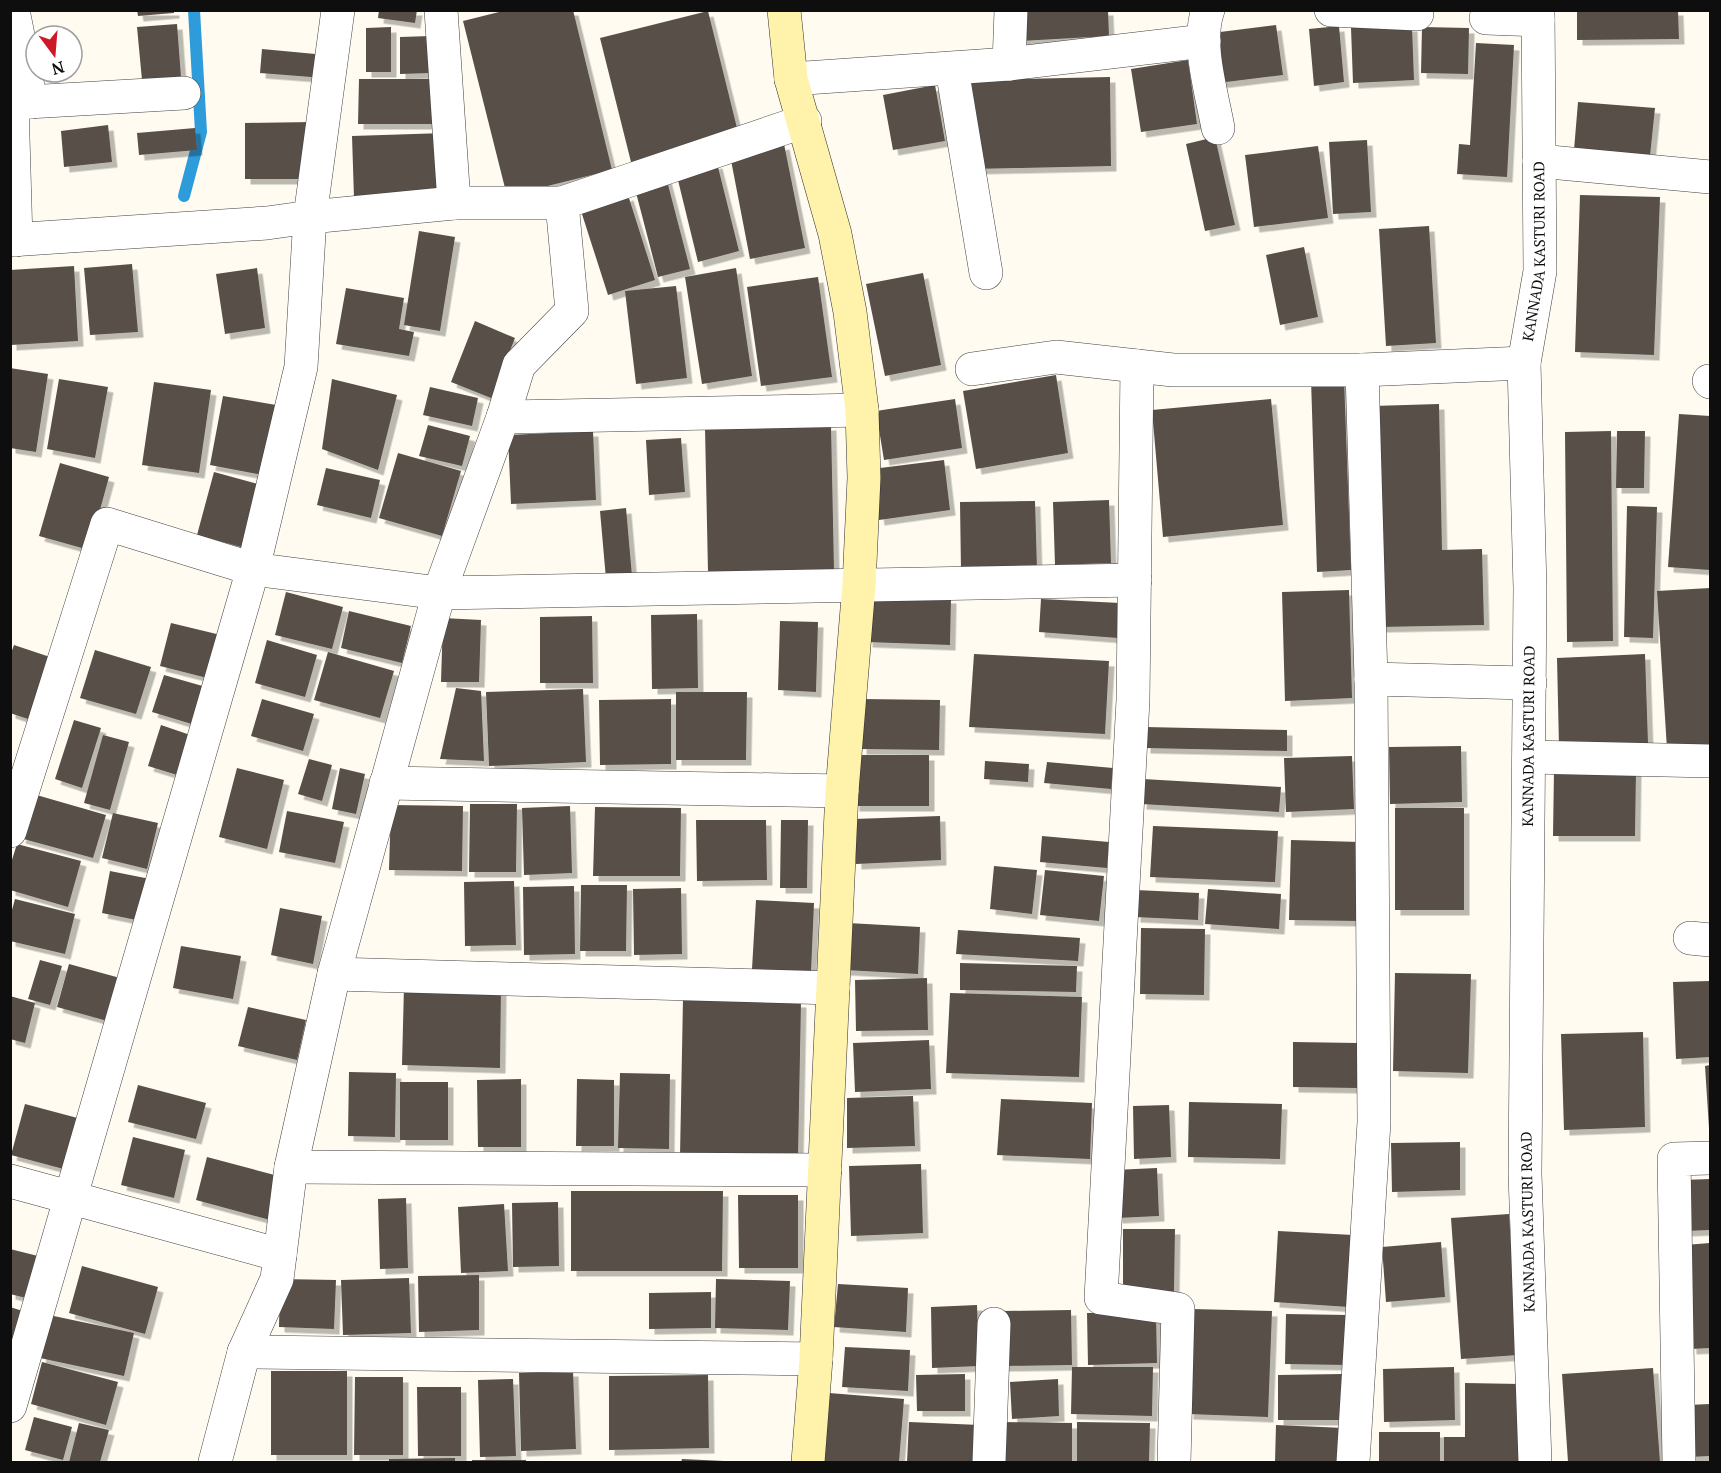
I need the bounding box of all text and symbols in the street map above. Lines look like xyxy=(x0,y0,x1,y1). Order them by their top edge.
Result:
north arrow xyxy=(24,24,84,84)
text: N xyxy=(49,56,67,81)
street label: KANNADA KASTURI ROAD xyxy=(1517,161,1549,343)
street label: KANNADA KASTURI ROAD xyxy=(1517,646,1539,827)
street label: KANNADA KASTURI ROAD xyxy=(1515,1131,1539,1313)

